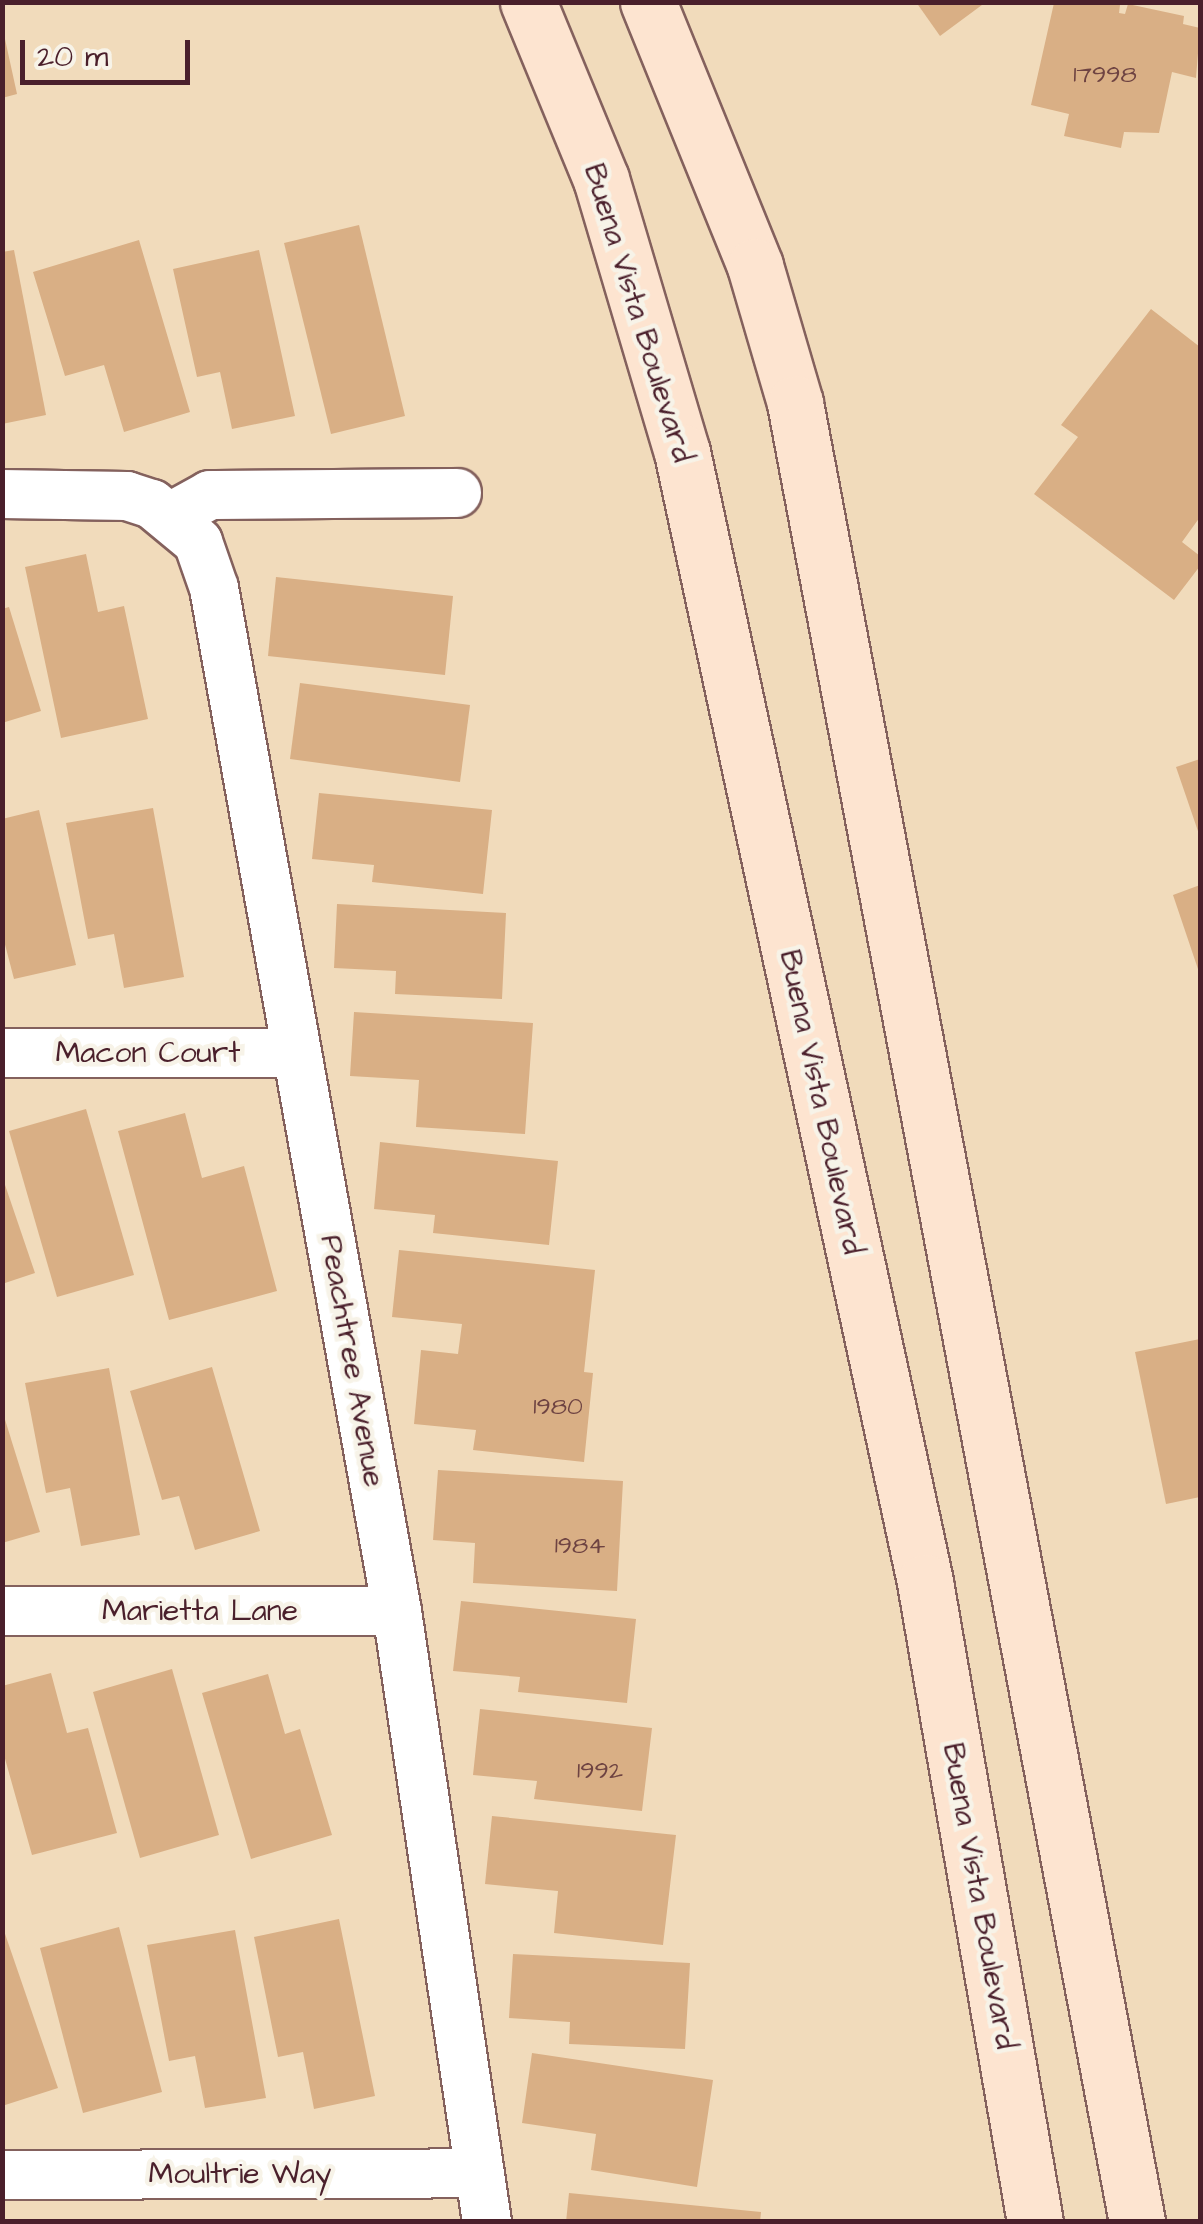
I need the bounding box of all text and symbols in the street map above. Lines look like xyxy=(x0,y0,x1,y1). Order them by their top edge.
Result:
scale bar xyxy=(25,20,195,82)
text: 20 m xyxy=(37,36,108,78)
house number: 17998 xyxy=(1073,60,1137,90)
street label: Buena Vista Boulevard xyxy=(575,160,701,466)
street label: Buena Vista Boulevard xyxy=(771,947,871,1257)
street label: Macon Court xyxy=(56,1035,240,1071)
street label: Peachtree Avenue xyxy=(312,1232,392,1490)
house number: 1980 xyxy=(533,1392,583,1422)
house number: 1984 xyxy=(555,1531,605,1561)
street label: Marietta Lane xyxy=(102,1593,298,1629)
street label: Buena Vista Boulevard xyxy=(934,1740,1024,2052)
house number: 1992 xyxy=(577,1756,623,1786)
street label: Moultrie Way xyxy=(148,2156,332,2192)

